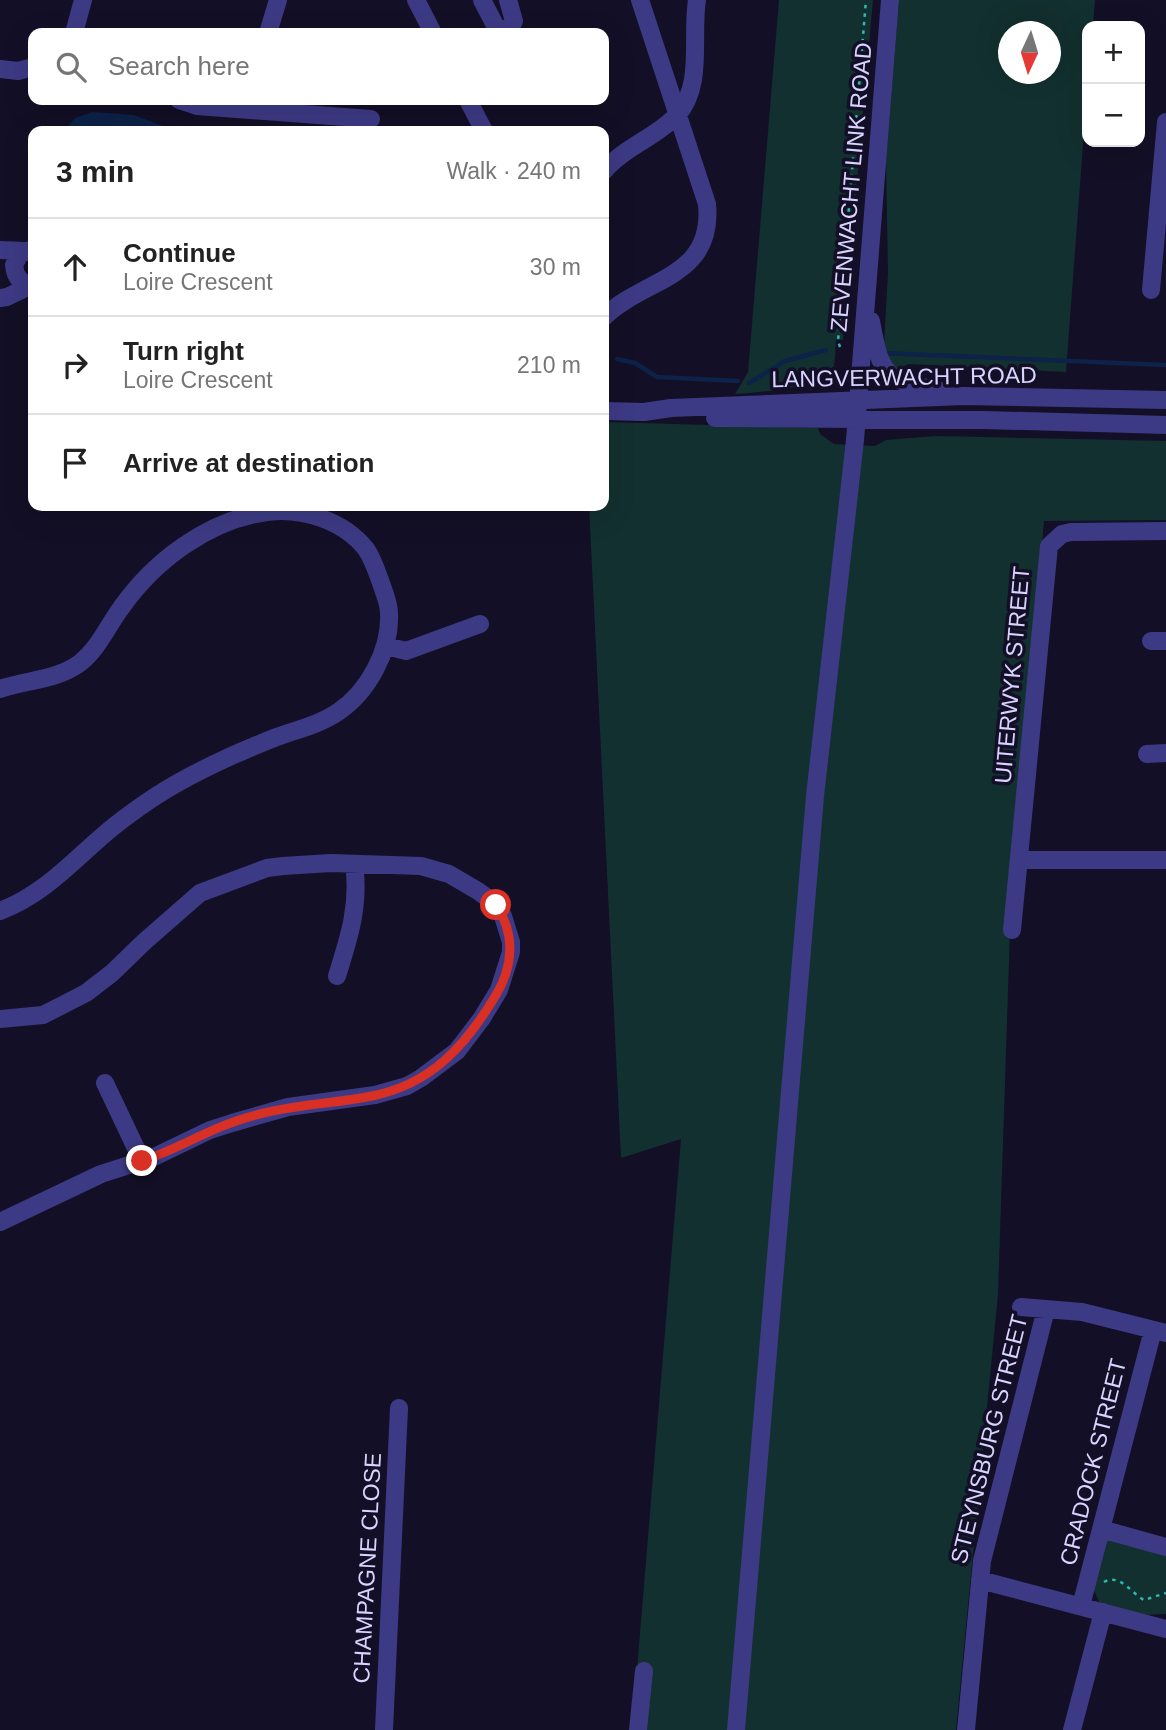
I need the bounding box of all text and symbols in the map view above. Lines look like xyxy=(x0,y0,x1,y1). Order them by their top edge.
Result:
north arrow xyxy=(998,21,1061,84)
map controls xyxy=(1082,21,1145,147)
button: + xyxy=(1082,21,1145,84)
search box xyxy=(28,28,609,105)
street label: ZEVENWACHT LINK ROAD xyxy=(825,41,877,333)
icon: search xyxy=(52,48,90,86)
text: Search here xyxy=(108,51,250,81)
button: − xyxy=(1082,84,1145,147)
text: 3 min xyxy=(56,155,134,188)
text: Walk · 240 m xyxy=(446,158,581,184)
text: Continue xyxy=(123,238,236,268)
icon: ahead xyxy=(56,248,94,286)
text: 30 m xyxy=(530,254,581,280)
text: Loire Crescent xyxy=(123,269,273,295)
text: Turn right xyxy=(123,336,244,366)
icon: right xyxy=(56,346,94,384)
text: 210 m xyxy=(517,352,581,378)
street label: LANGVERWACHT ROAD xyxy=(771,362,1037,392)
text: Loire Crescent xyxy=(123,367,273,393)
icon: arrive xyxy=(56,444,94,482)
text: Arrive at destination xyxy=(123,448,374,478)
street label: UITERWYK STREET xyxy=(990,565,1034,785)
route start xyxy=(480,889,511,920)
route end xyxy=(126,1145,157,1176)
street label: STEYNSBURG STREET xyxy=(945,1312,1033,1566)
street label: CRADOCK STREET xyxy=(1055,1356,1131,1568)
street label: CHAMPAGNE CLOSE xyxy=(348,1452,386,1684)

